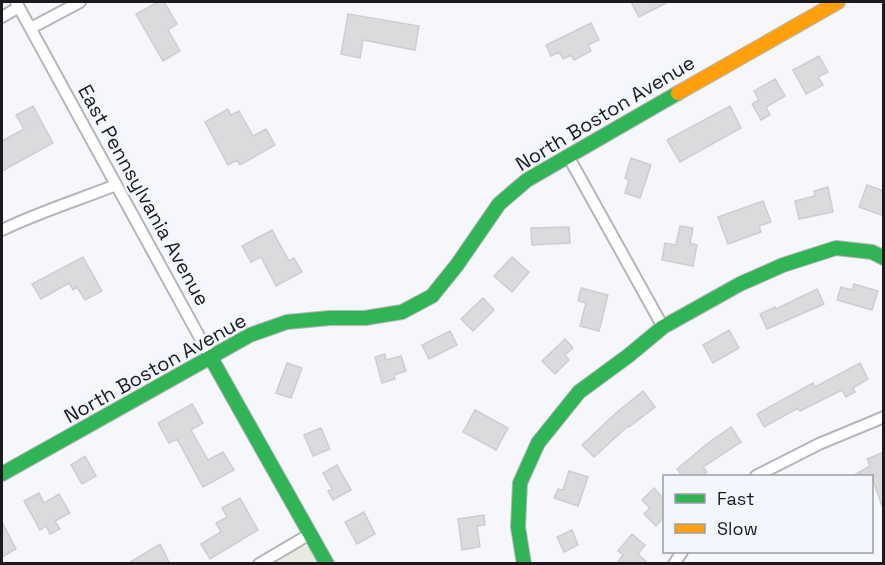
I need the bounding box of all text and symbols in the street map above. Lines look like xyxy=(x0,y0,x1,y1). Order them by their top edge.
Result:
street label: North Boston Avenue xyxy=(511,49,699,177)
street label: East Pennsylvania Avenue xyxy=(72,80,216,310)
street label: North Boston Avenue xyxy=(59,307,251,429)
legend xyxy=(663,475,873,553)
text: Fast xyxy=(717,487,754,510)
text: Slow xyxy=(717,517,758,540)

